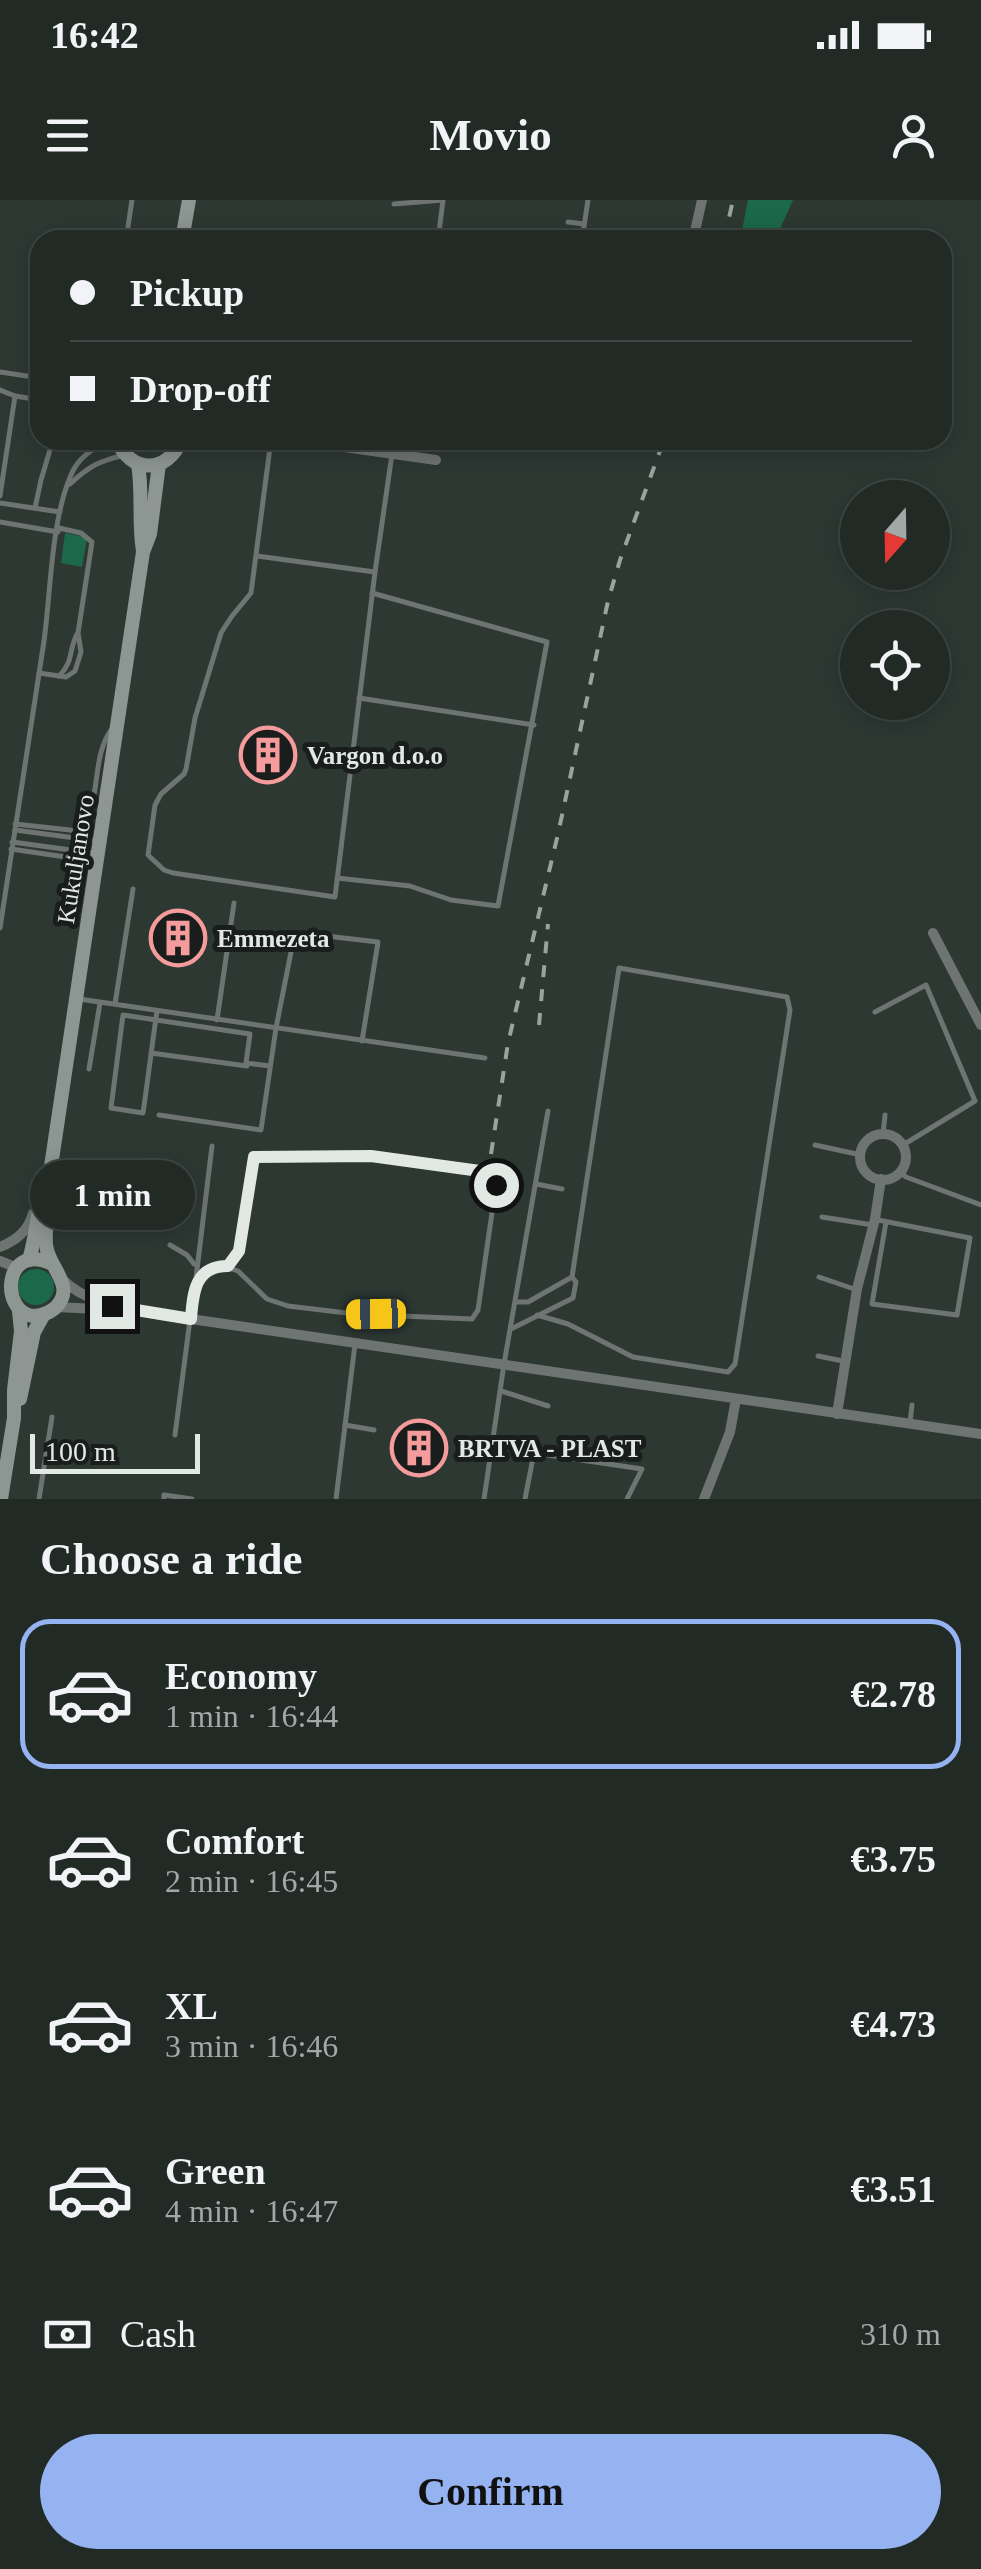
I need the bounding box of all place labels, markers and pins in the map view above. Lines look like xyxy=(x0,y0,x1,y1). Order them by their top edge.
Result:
building icon: Vargon d.o.o xyxy=(238,725,298,785)
place label: Vargon d.o.o xyxy=(307,742,443,769)
building icon: Emmezeta xyxy=(148,908,208,968)
place label: Emmezeta xyxy=(217,925,330,952)
building icon: BRTVA - PLAST xyxy=(389,1418,449,1478)
place label: BRTVA - PLAST xyxy=(458,1435,642,1462)

